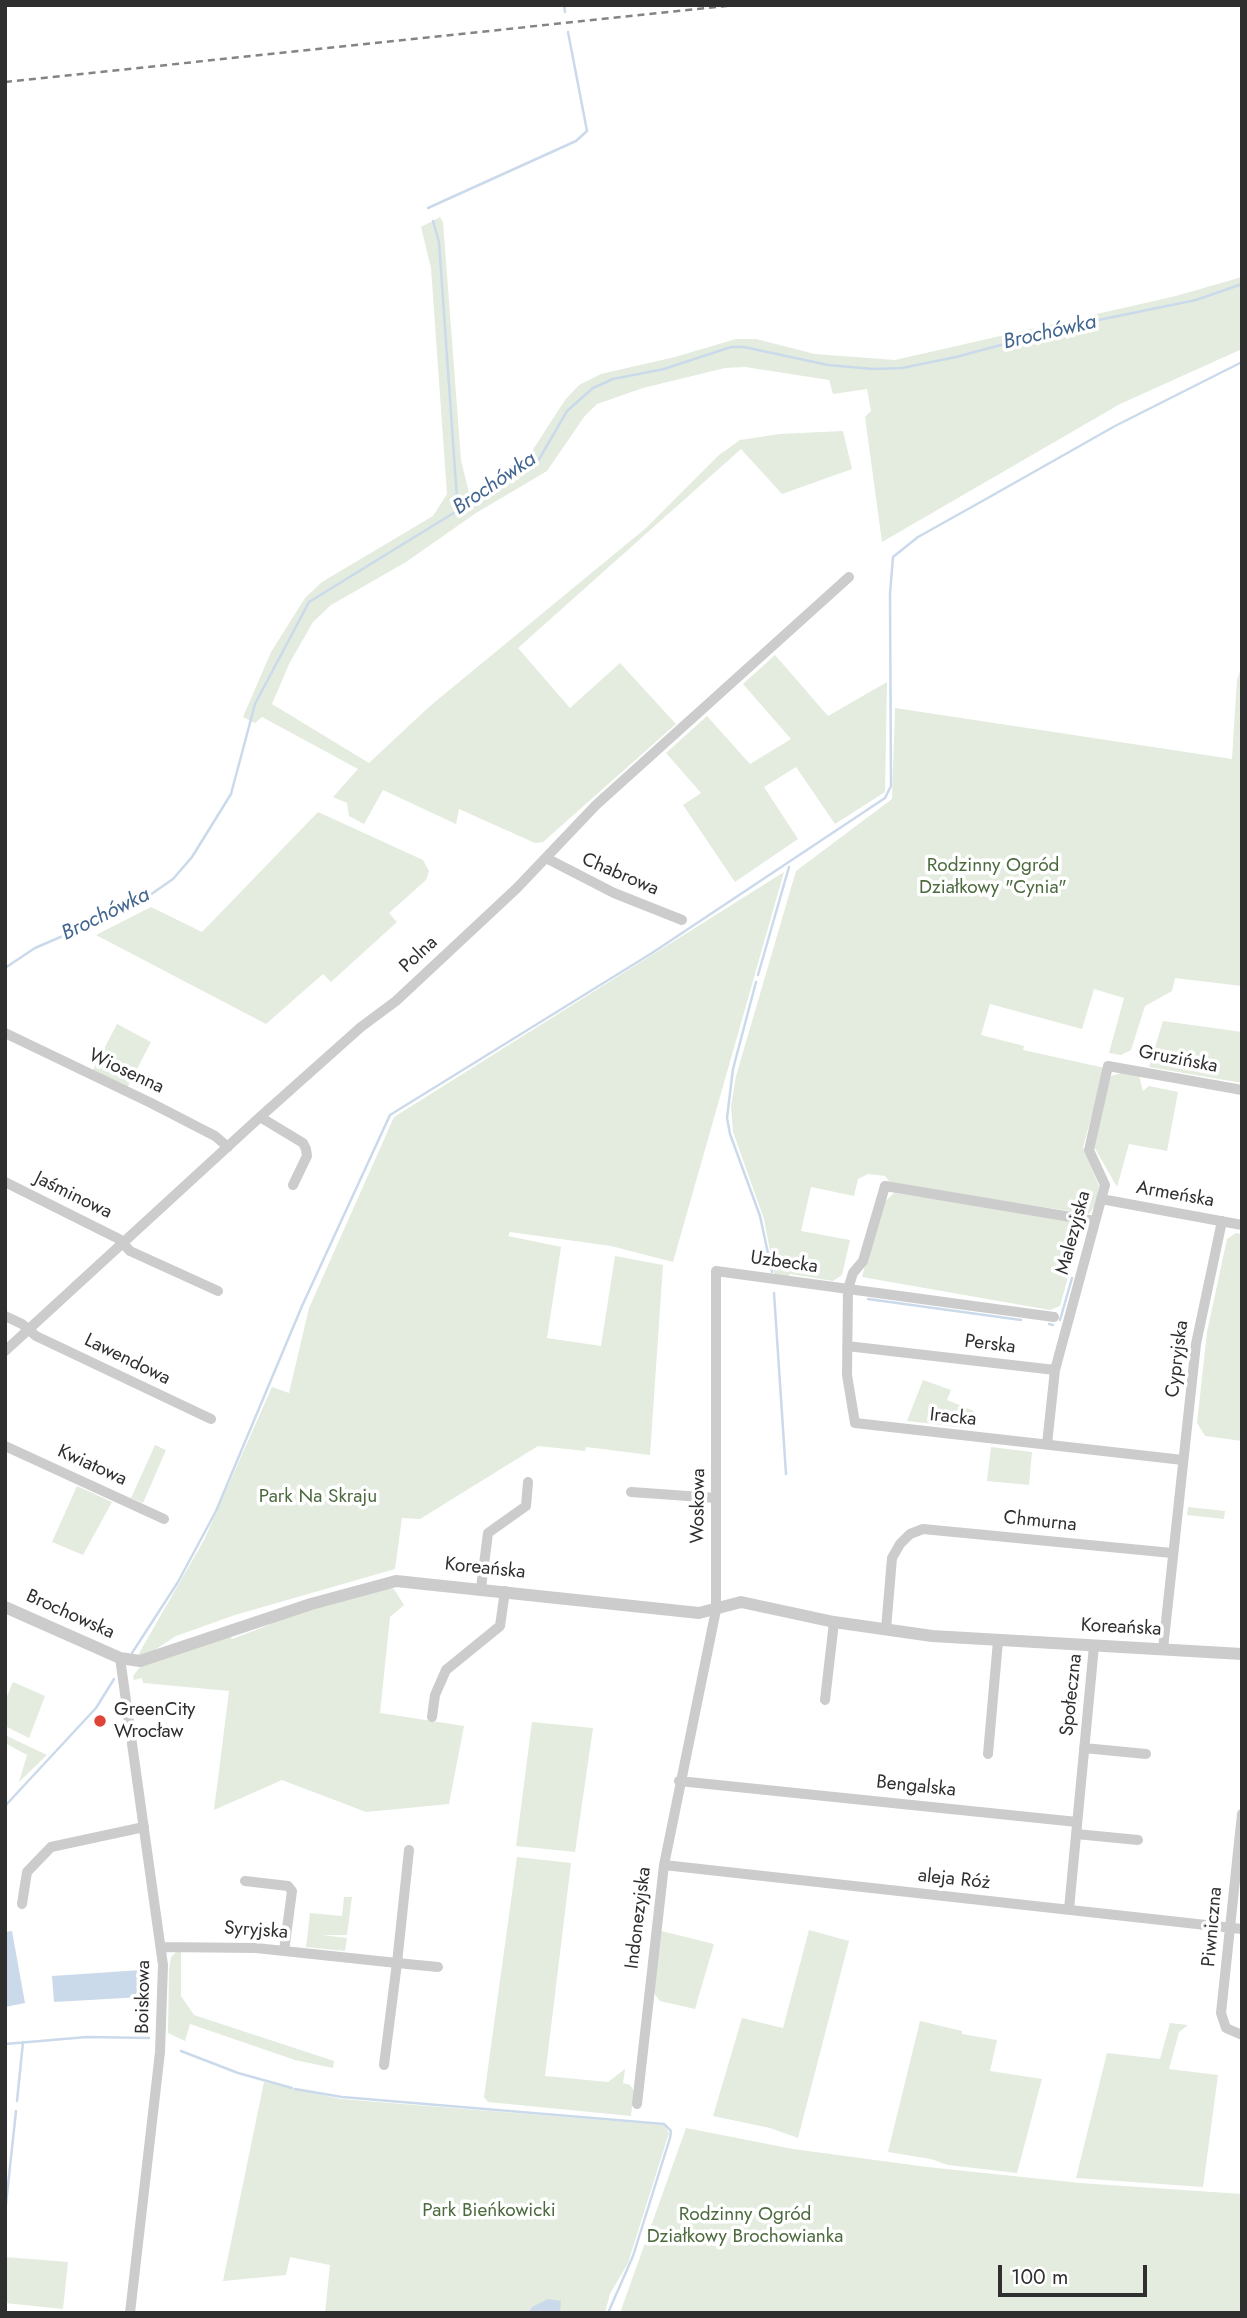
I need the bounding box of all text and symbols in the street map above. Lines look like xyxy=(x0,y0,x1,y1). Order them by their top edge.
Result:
water label: Brochówka xyxy=(1001,310,1099,356)
water label: Brochówka xyxy=(449,447,541,521)
street label: Chabrowa xyxy=(578,849,662,901)
park label: Rodzinny Ogród Działkowy "Cynia" xyxy=(919,855,1067,899)
water label: Brochówka xyxy=(58,883,154,947)
street label: Polna xyxy=(395,932,443,978)
street label: Gruzińska xyxy=(1137,1041,1219,1079)
street label: Wiosenna xyxy=(85,1045,167,1099)
street label: Jaśminowa xyxy=(31,1168,115,1224)
street label: Armeńska xyxy=(1134,1177,1216,1213)
street label: Malezyjska xyxy=(1052,1189,1096,1277)
street label: Uzbecka xyxy=(749,1247,819,1279)
street label: Cypryjska xyxy=(1162,1319,1194,1399)
street label: Lawendowa xyxy=(80,1329,174,1391)
street label: Perska xyxy=(963,1331,1017,1359)
street label: Iracka xyxy=(928,1404,978,1432)
street label: Kwiatowa xyxy=(54,1441,130,1491)
street label: Woskowa xyxy=(687,1468,711,1544)
park label: Park Na Skraju xyxy=(259,1486,377,1508)
street label: Chmurna xyxy=(1002,1507,1078,1537)
street label: Koreańska xyxy=(444,1553,526,1585)
street label: Brochowska xyxy=(22,1585,118,1645)
street label: Koreańska xyxy=(1080,1615,1162,1641)
street label: Społeczna xyxy=(1056,1653,1088,1737)
place label: GreenCity Wrocław xyxy=(114,1699,195,1743)
marker: GreenCity Wrocław xyxy=(92,1713,108,1729)
street label: Bengalska xyxy=(875,1771,957,1803)
street label: aleja Róż xyxy=(917,1865,991,1895)
street label: Indonezyjska xyxy=(621,1866,657,1970)
street label: Piwniczna xyxy=(1198,1886,1228,1968)
street label: Syryjska xyxy=(223,1917,289,1945)
street label: Boiskowa xyxy=(132,1960,156,2034)
park label: Park Bieńkowicki xyxy=(422,2200,556,2222)
park label: Rodzinny Ogród Działkowy Brochowianka xyxy=(647,2204,843,2248)
scale bar xyxy=(1002,2252,1151,2296)
text: 100 m xyxy=(1011,2262,1068,2292)

